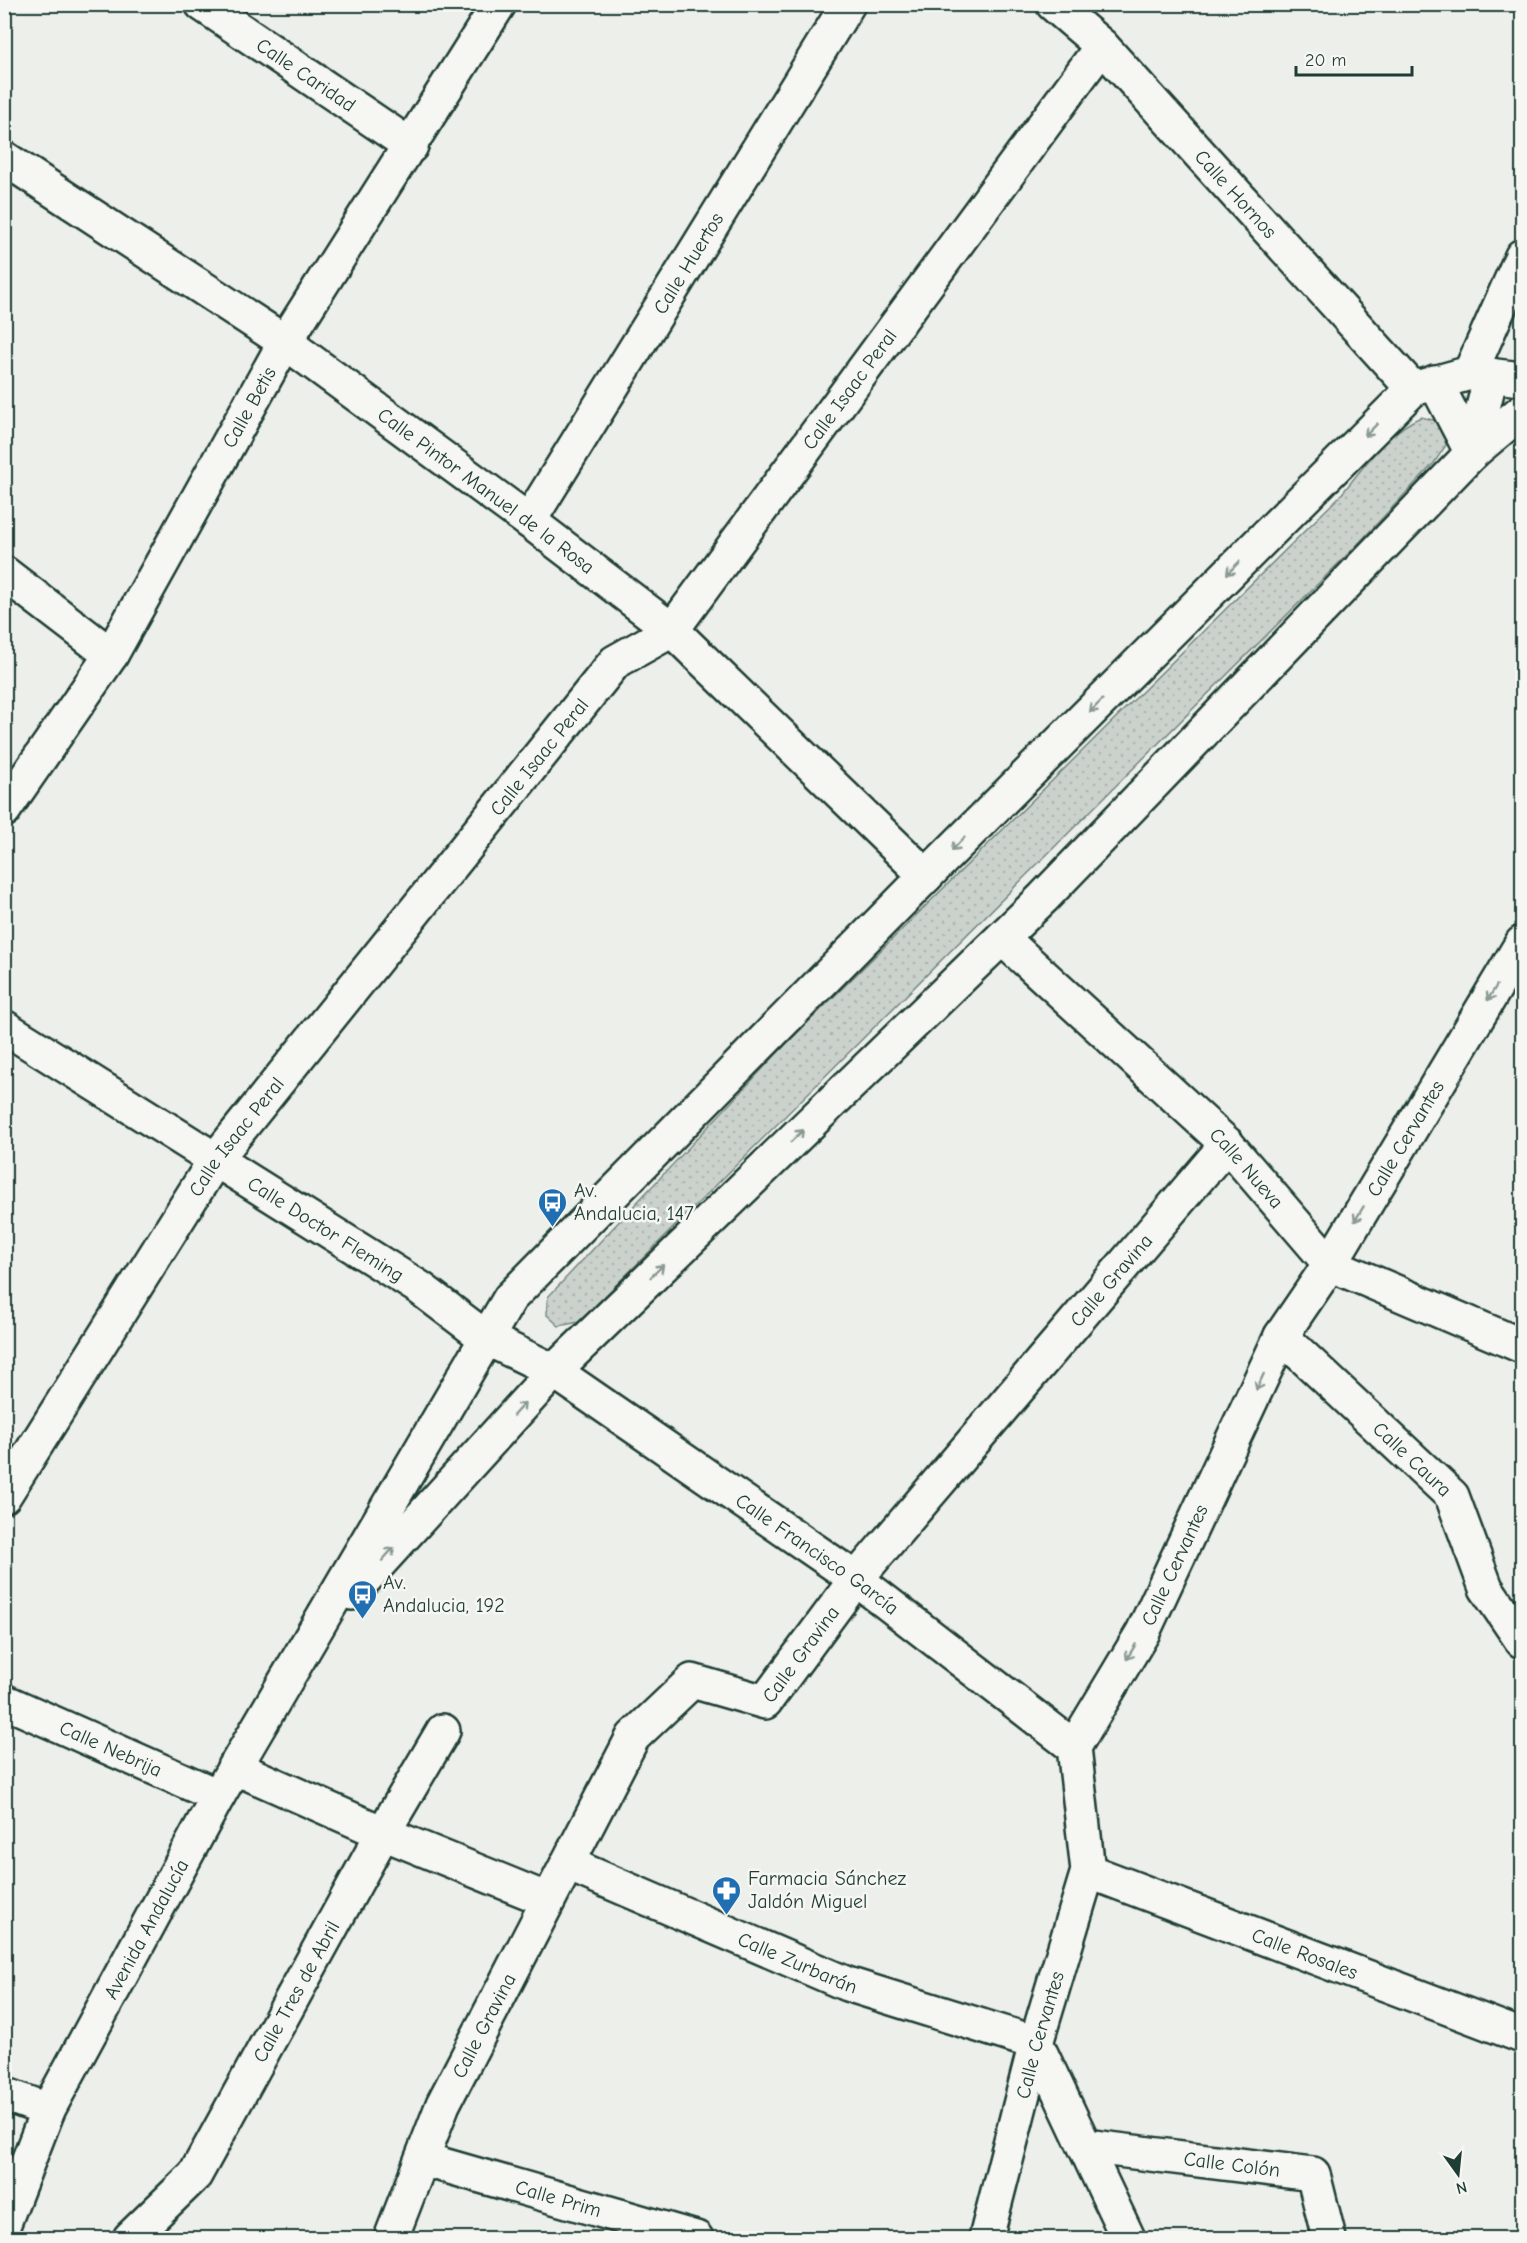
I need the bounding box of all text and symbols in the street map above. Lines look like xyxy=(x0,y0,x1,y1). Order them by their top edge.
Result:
street label: Calle Caridad xyxy=(252,33,360,117)
scale bar xyxy=(1296,39,1412,77)
text: 20 m xyxy=(1305,50,1346,71)
street label: Calle Hornos xyxy=(1190,145,1282,243)
street label: Calle Huertos xyxy=(648,208,728,318)
street label: Calle Isaac Peral xyxy=(797,324,901,454)
street label: Calle Betis xyxy=(217,363,281,452)
street label: Calle Pintor Manuel de la Rosa xyxy=(373,403,599,578)
one-way arrow xyxy=(1364,423,1379,438)
one-way arrow xyxy=(1226,561,1241,576)
street label: Calle Isaac Peral xyxy=(485,693,593,820)
one-way arrow xyxy=(1088,699,1103,714)
one-way arrow xyxy=(950,837,965,852)
one-way arrow xyxy=(1486,984,1498,1001)
street label: Calle Isaac Peral xyxy=(184,1072,289,1201)
street label: Calle Cervantes xyxy=(1362,1076,1449,1201)
street label: Calle Nueva xyxy=(1205,1123,1288,1213)
one-way arrow xyxy=(789,1128,804,1143)
street label: Calle Doctor Fleming xyxy=(244,1171,408,1287)
place label: Av. Andalucia, 147 xyxy=(574,1179,694,1225)
bus stop icon: Av. Andalucia, 147 xyxy=(537,1186,569,1228)
one-way arrow xyxy=(1353,1205,1365,1222)
street label: Calle Gravina xyxy=(1065,1229,1157,1331)
one-way arrow xyxy=(649,1264,664,1279)
one-way arrow xyxy=(1254,1372,1265,1390)
one-way arrow xyxy=(512,1402,526,1417)
street label: Calle Caura xyxy=(1368,1417,1456,1501)
street label: Calle Francisco García xyxy=(731,1488,903,1619)
street label: Calle Cervantes xyxy=(1136,1501,1212,1629)
one-way arrow xyxy=(381,1546,395,1561)
place label: Av. Andalucia, 192 xyxy=(383,1571,505,1617)
bus stop icon: Av. Andalucia, 192 xyxy=(346,1578,378,1620)
street label: Calle Gravina xyxy=(757,1601,844,1707)
one-way arrow xyxy=(1124,1643,1136,1660)
street label: Calle Nebrija xyxy=(56,1716,166,1781)
street label: Avenida Andalucía xyxy=(99,1855,193,2003)
place label: Farmacia Sánchez Jaldón Miguel xyxy=(748,1867,906,1913)
pharmacy icon: Farmacia Sánchez Jaldón Miguel xyxy=(711,1874,743,1916)
street label: Calle Tres de Abril xyxy=(248,1917,344,2066)
street label: Calle Rosales xyxy=(1249,1923,1361,1984)
street label: Calle Zurbarán xyxy=(734,1927,860,1998)
street label: Calle Gravina xyxy=(447,1969,520,2082)
street label: Calle Cervantes xyxy=(1011,1969,1069,2101)
north arrow xyxy=(1428,2144,1488,2204)
street label: Calle Colón xyxy=(1182,2147,1281,2181)
street label: Calle Prim xyxy=(513,2175,604,2222)
text: N xyxy=(1454,2177,1469,2198)

